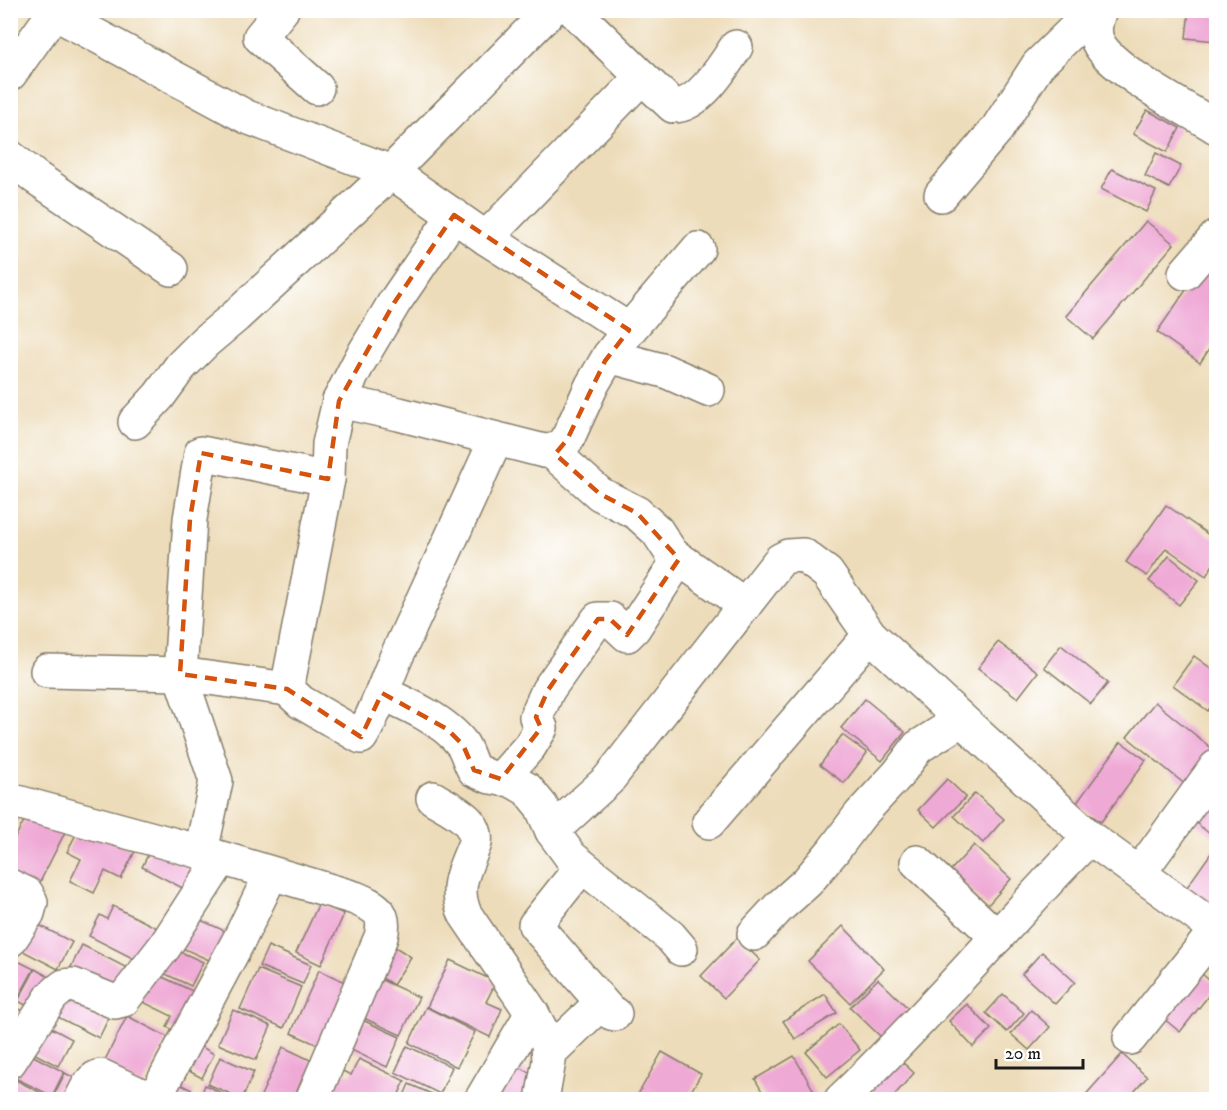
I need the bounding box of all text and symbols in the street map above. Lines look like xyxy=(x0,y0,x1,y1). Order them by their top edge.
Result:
scale bar xyxy=(996,1032,1083,1070)
text: 20 m xyxy=(1005,1043,1041,1065)

